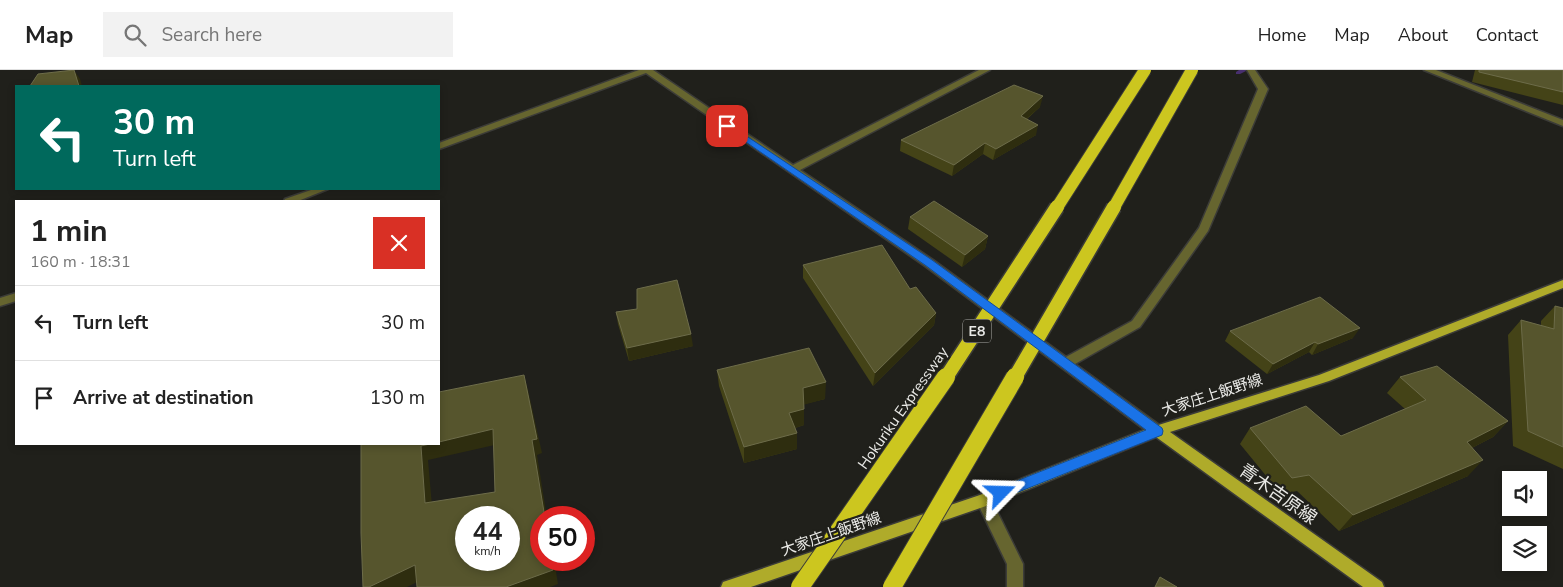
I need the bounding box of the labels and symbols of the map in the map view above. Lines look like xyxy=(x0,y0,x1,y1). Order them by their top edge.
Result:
pin xyxy=(706,105,748,147)
road number: E8 xyxy=(963,320,991,342)
street label: Hokuriku Expressway xyxy=(853,343,953,473)
street label: 大家庄上飯野線 xyxy=(1159,369,1265,421)
street label: 青木吉原線 xyxy=(1234,458,1322,530)
position arrow xyxy=(974,466,1026,518)
speed limit sign: 50 xyxy=(530,506,595,571)
street label: 大家庄上飯野線 xyxy=(778,507,884,561)

